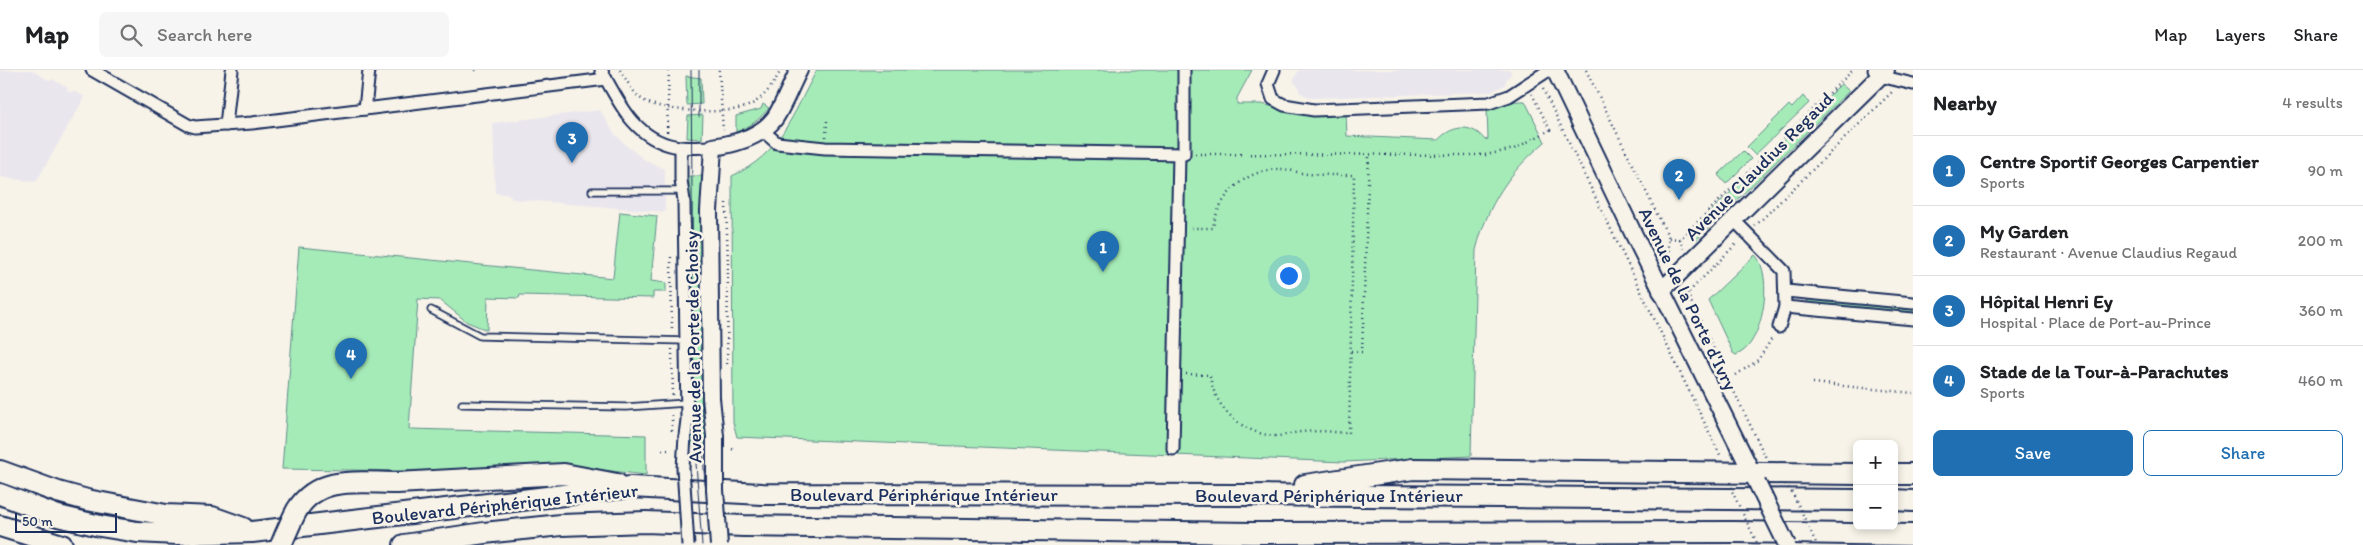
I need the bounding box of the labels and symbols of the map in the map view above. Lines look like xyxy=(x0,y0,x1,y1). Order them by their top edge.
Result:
street label: Avenue Claudius Regaud xyxy=(1680,86,1839,245)
pin: 3 xyxy=(556,122,588,163)
pin: 2 xyxy=(1663,159,1695,200)
street label: Avenue de la Porte d'Ivry xyxy=(1634,204,1742,394)
street label: Avenue de la Porte de Choisy xyxy=(679,231,707,463)
pin: 1 xyxy=(1087,231,1119,272)
your location xyxy=(1276,263,1302,289)
pin: 4 xyxy=(335,338,367,379)
street label: Boulevard Périphérique Intérieur xyxy=(371,479,640,529)
street label: Boulevard Périphérique Intérieur xyxy=(790,483,1058,506)
street label: Boulevard Périphérique Intérieur xyxy=(1195,484,1463,507)
scale bar xyxy=(15,510,118,533)

